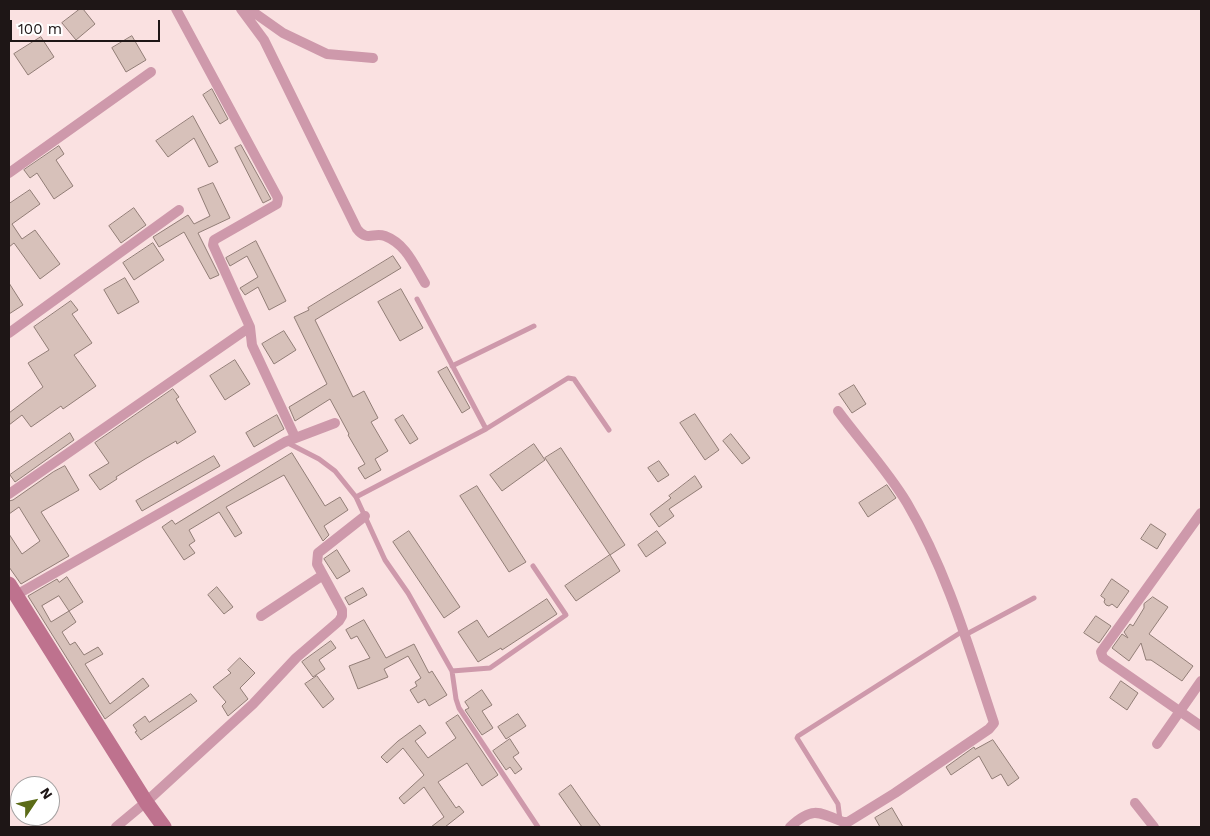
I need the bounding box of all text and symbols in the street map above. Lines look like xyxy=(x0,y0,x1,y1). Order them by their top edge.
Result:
scale bar xyxy=(12,10,162,42)
text: 100 m xyxy=(18,20,62,38)
north arrow xyxy=(10,776,60,826)
text: N xyxy=(37,784,56,802)

